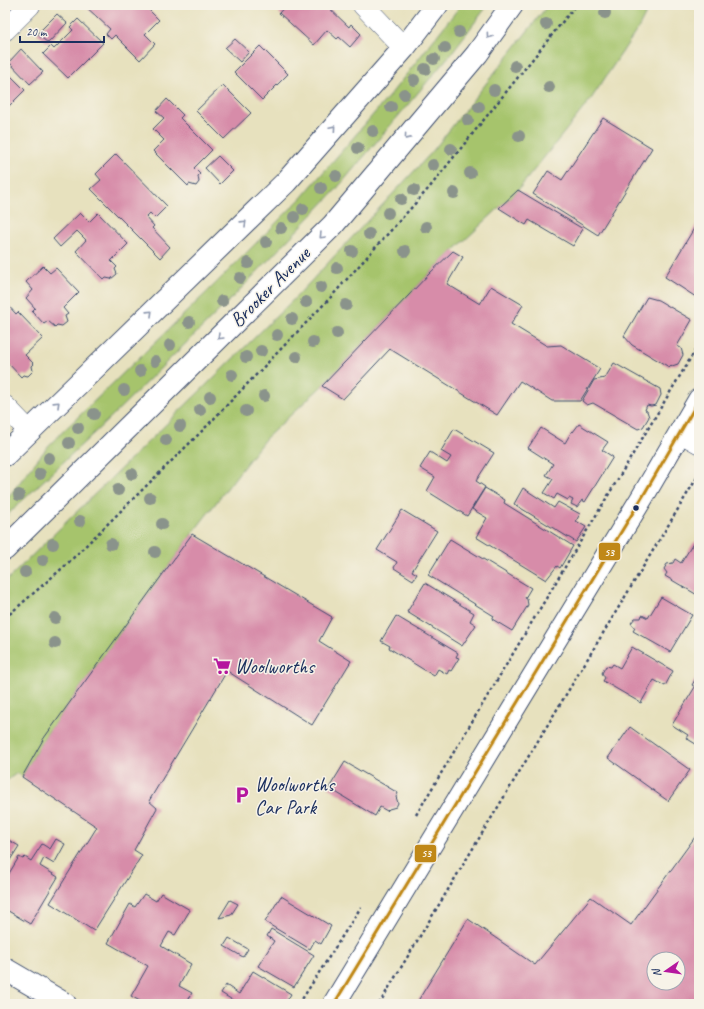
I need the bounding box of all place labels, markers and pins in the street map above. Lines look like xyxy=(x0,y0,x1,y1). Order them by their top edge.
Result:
unlabelled marker xyxy=(631,503,641,513)
place label: Woolworths xyxy=(235,654,316,679)
supermarket icon: Woolworths xyxy=(212,656,232,676)
place label: Woolworths Car Park xyxy=(255,772,336,820)
parking icon: Woolworths Car Park xyxy=(232,785,252,805)

